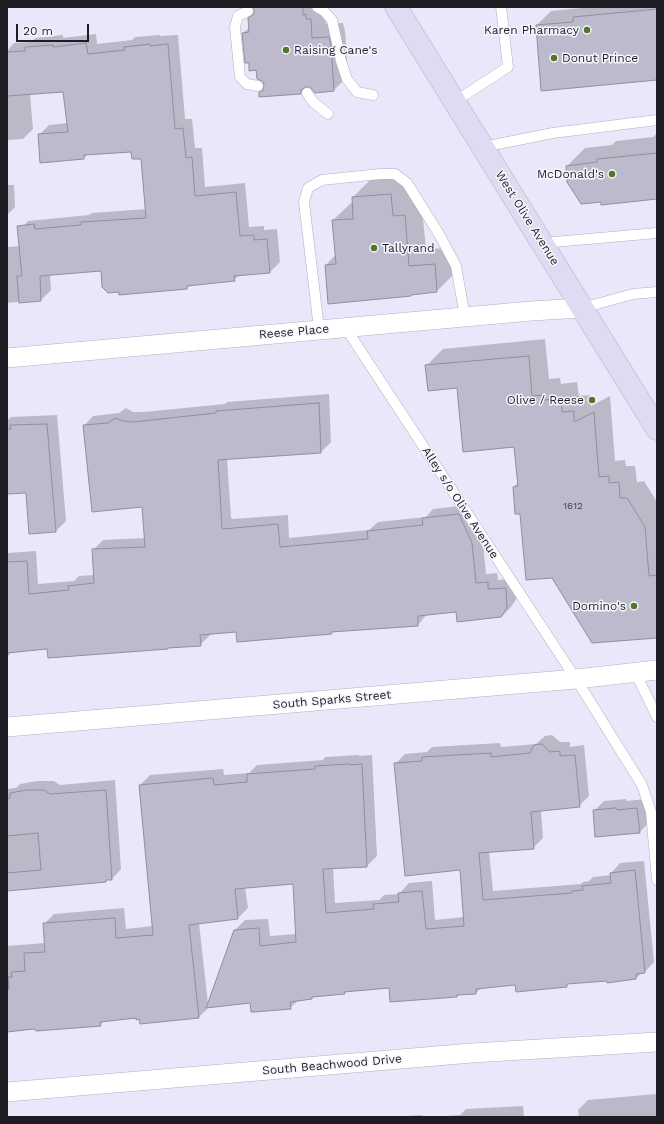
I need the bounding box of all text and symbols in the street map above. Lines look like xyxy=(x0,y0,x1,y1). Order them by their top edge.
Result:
scale bar xyxy=(18,16,91,42)
place label: Karen Pharmacy xyxy=(484,23,579,37)
text: 20 m xyxy=(23,24,53,38)
marker: Karen Pharmacy xyxy=(582,25,592,35)
place label: Raising Cane's xyxy=(294,43,378,57)
marker: Raising Cane's xyxy=(281,45,291,55)
place label: Donut Prince xyxy=(562,51,638,65)
marker: Donut Prince xyxy=(549,53,559,63)
place label: McDonald's xyxy=(537,167,604,181)
street label: West Olive Avenue xyxy=(492,168,562,268)
marker: McDonald's xyxy=(607,169,617,179)
place label: Tallyrand xyxy=(382,241,435,255)
marker: Tallyrand xyxy=(369,243,379,253)
street label: Reese Place xyxy=(258,322,330,342)
place label: Olive / Reese xyxy=(507,393,584,407)
marker: Olive / Reese xyxy=(587,395,597,405)
street label: Alley s/o Olive Avenue xyxy=(419,445,501,561)
house number: 1612 xyxy=(563,500,583,512)
place label: Domino's xyxy=(572,599,626,613)
marker: Domino's xyxy=(629,601,639,611)
street label: South Sparks Street xyxy=(272,688,392,712)
street label: South Beachwood Drive xyxy=(262,1052,402,1078)

